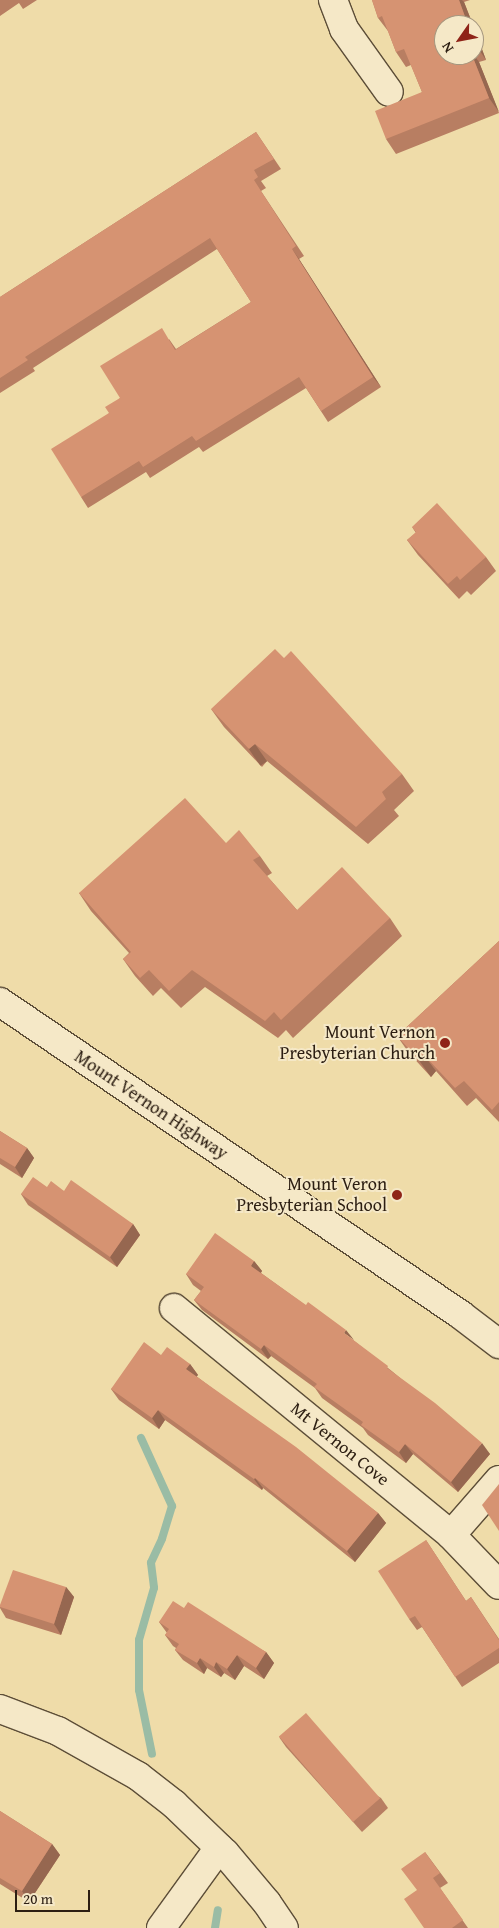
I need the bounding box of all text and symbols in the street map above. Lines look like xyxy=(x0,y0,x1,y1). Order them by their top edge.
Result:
north arrow xyxy=(434,15,484,65)
text: N xyxy=(436,38,458,57)
place label: Mount Vernon Presbyterian Church xyxy=(280,1022,435,1064)
marker: Mount Vernon Presbyterian Church xyxy=(439,1037,451,1049)
street label: Mount Vernon Highway xyxy=(70,1046,232,1164)
place label: Mount Veron Presbyterian School xyxy=(236,1174,387,1216)
marker: Mount Veron Presbyterian School xyxy=(391,1189,403,1201)
street label: Mt Vernon Cove xyxy=(286,1398,394,1490)
scale bar xyxy=(18,1880,92,1912)
text: 20 m xyxy=(23,1888,53,1909)

